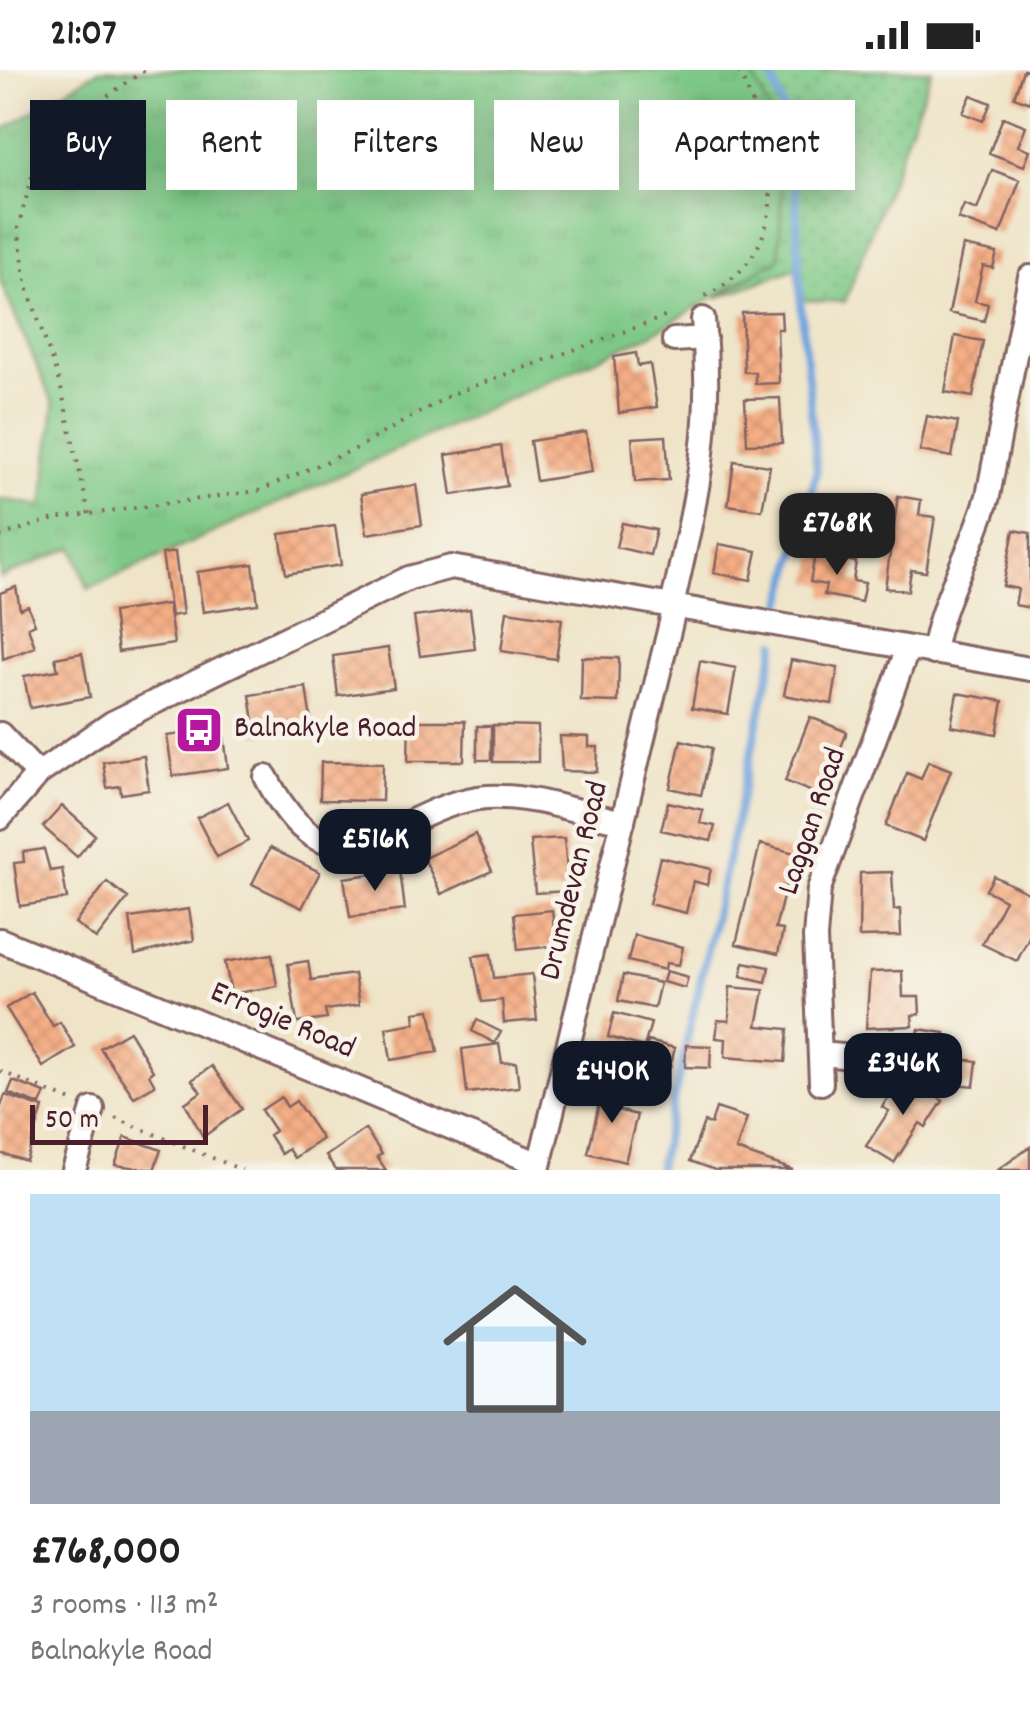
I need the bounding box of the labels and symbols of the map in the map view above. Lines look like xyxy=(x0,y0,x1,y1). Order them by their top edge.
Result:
pin: £768K xyxy=(767,493,907,578)
bus stop icon: Balnakyle Road xyxy=(173,704,225,756)
place label: Balnakyle Road xyxy=(234,707,417,753)
street label: Laggan Road xyxy=(767,742,861,902)
street label: Drumdevan Road xyxy=(529,777,623,985)
pin: £516K xyxy=(305,809,445,894)
street label: Errogie Road xyxy=(202,971,362,1073)
pin: £346K xyxy=(833,1033,973,1118)
pin: £440K xyxy=(542,1041,682,1126)
scale bar xyxy=(30,1100,208,1144)

